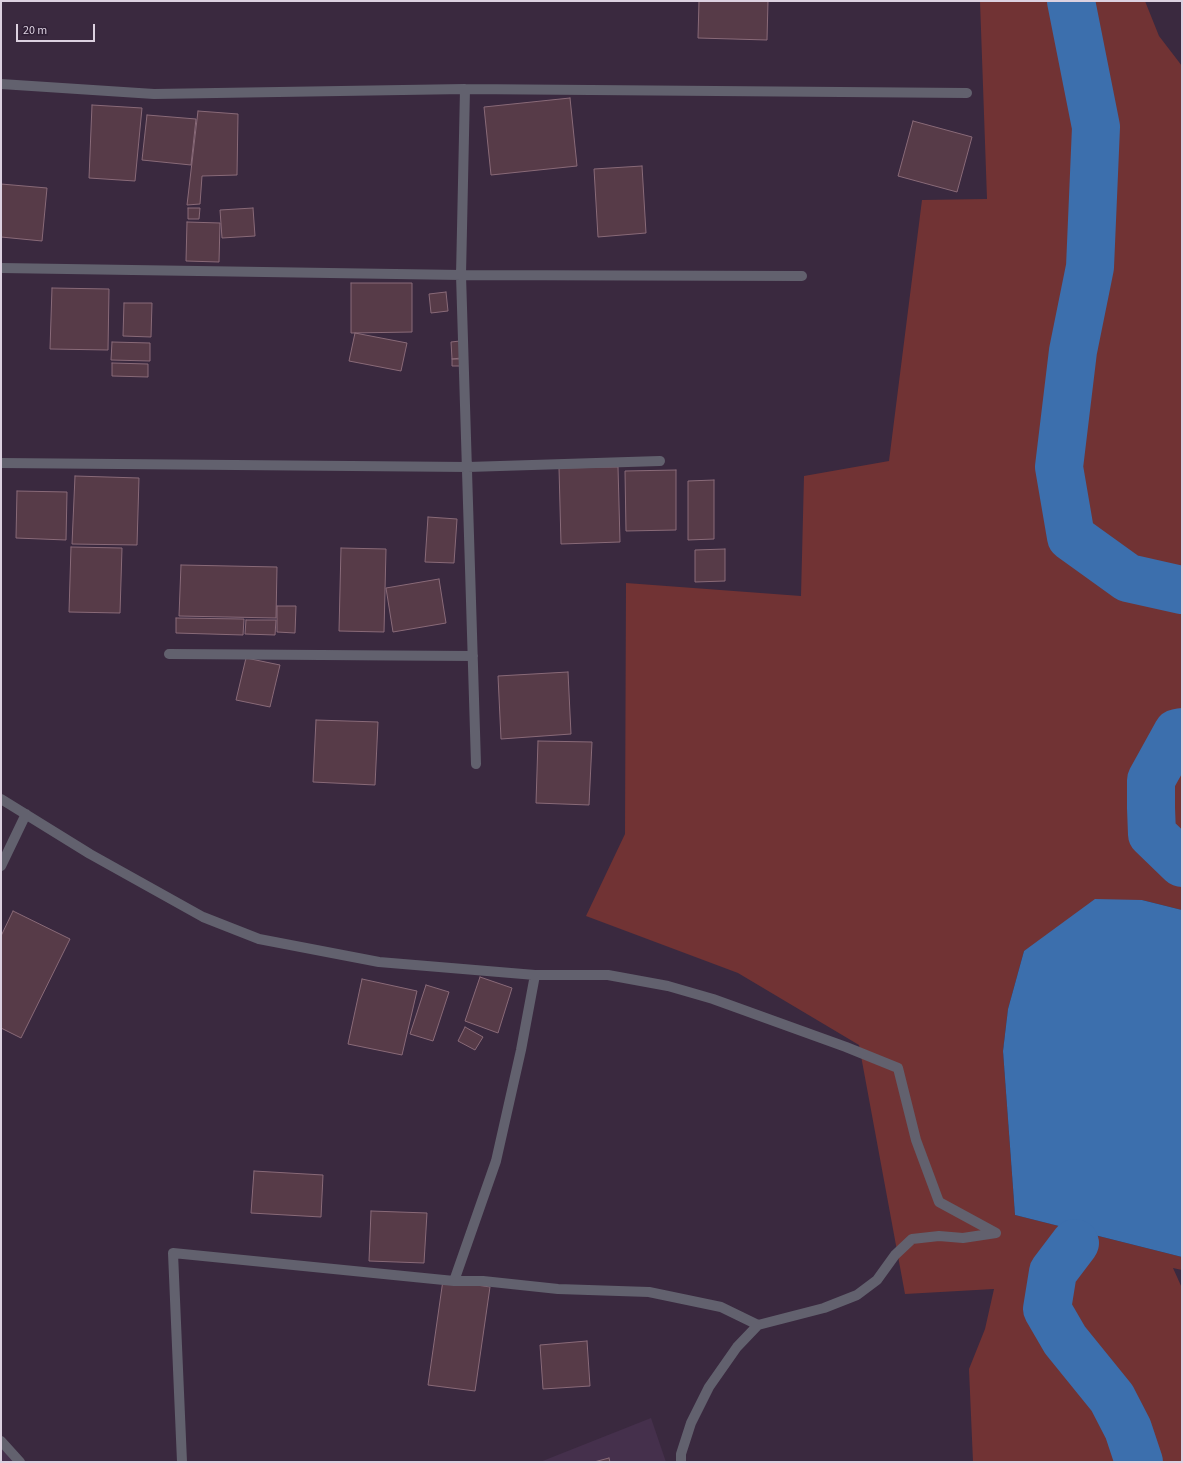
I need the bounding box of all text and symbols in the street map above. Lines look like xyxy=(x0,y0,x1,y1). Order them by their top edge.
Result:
scale bar xyxy=(18,16,97,42)
text: 20 m xyxy=(23,22,47,39)

